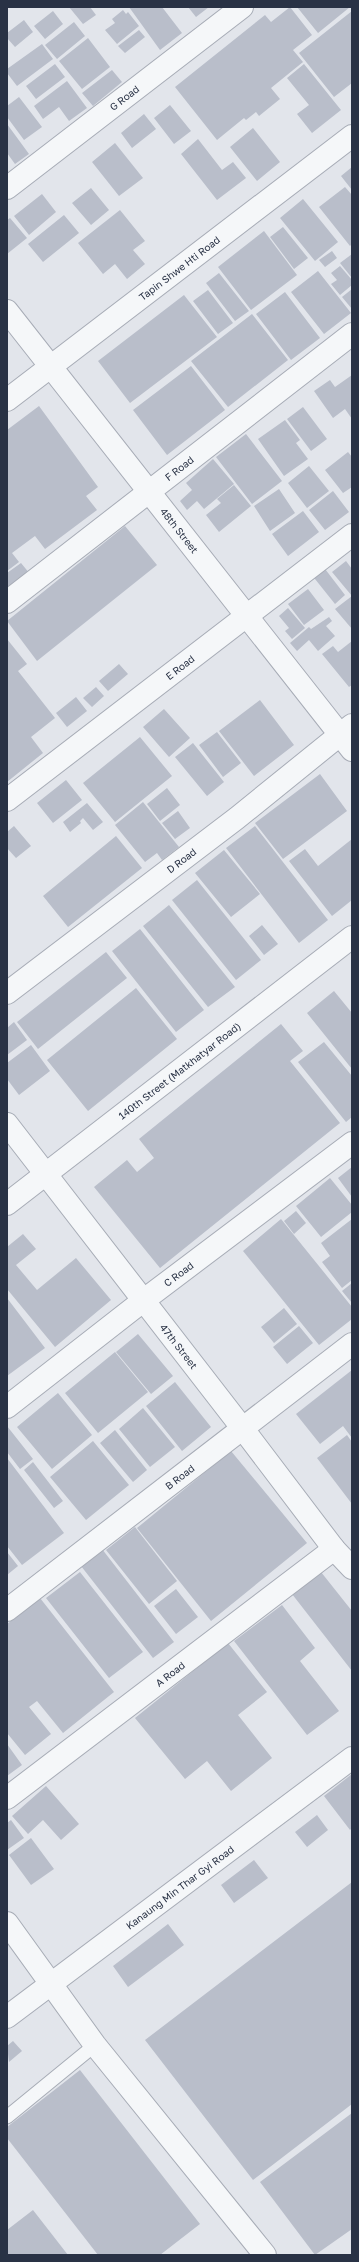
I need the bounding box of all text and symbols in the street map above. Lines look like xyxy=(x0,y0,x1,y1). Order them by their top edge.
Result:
street label: G Road xyxy=(107,83,141,113)
street label: Tapin Shwe Hti Road xyxy=(137,233,222,303)
street label: F Road xyxy=(162,453,196,483)
street label: 48th Street xyxy=(158,505,201,556)
street label: E Road xyxy=(163,652,197,682)
street label: D Road xyxy=(164,845,198,875)
street label: 140th Street (Matkhatyar Road) xyxy=(116,1020,243,1122)
street label: C Road xyxy=(161,1259,196,1289)
street label: 47th Street xyxy=(158,1321,200,1371)
street label: B Road xyxy=(163,1462,197,1492)
street label: A Road xyxy=(153,1659,187,1689)
street label: Kanaung Min Thar Gyi Road xyxy=(123,1843,236,1932)

